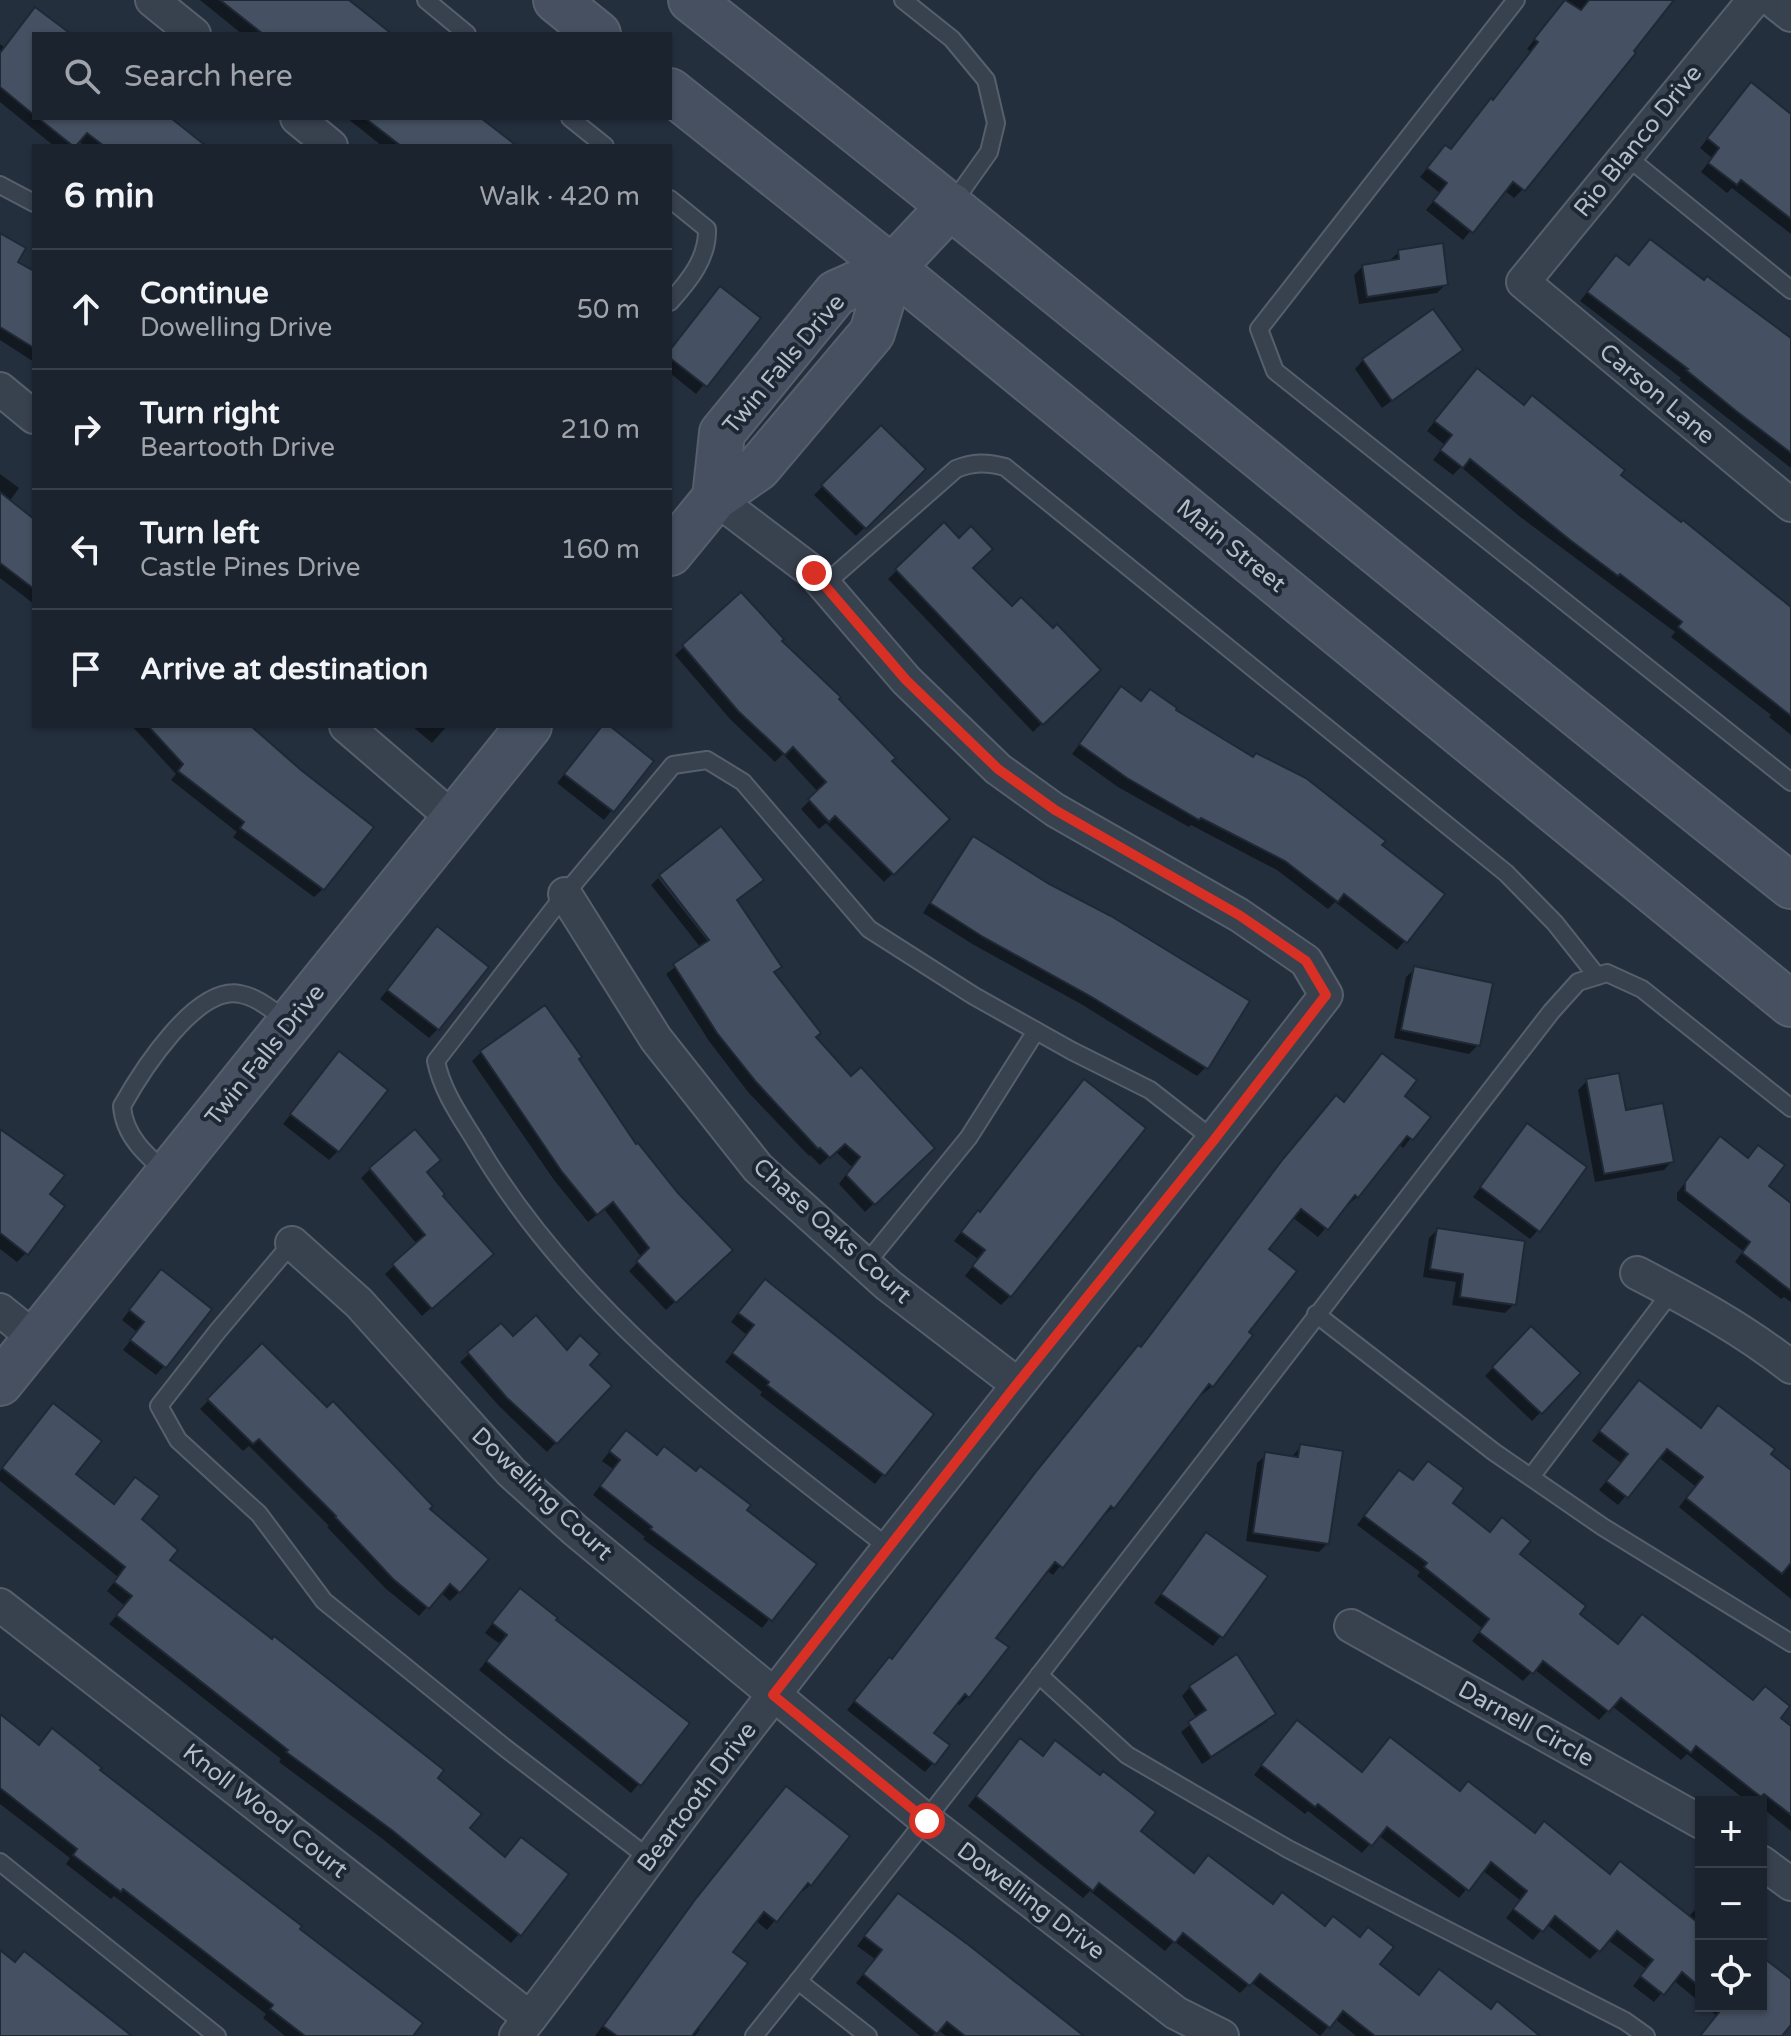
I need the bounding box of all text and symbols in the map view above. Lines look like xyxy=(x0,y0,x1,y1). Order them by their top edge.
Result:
search box xyxy=(32,32,672,120)
icon: search xyxy=(60,54,104,98)
text: Search here xyxy=(124,58,293,95)
street label: Rio Blanco Drive xyxy=(1568,59,1708,223)
text: 6 min xyxy=(64,176,155,217)
text: Walk · 420 m xyxy=(480,181,640,212)
text: Continue xyxy=(140,275,269,312)
icon: ahead xyxy=(64,287,108,331)
street label: Twin Falls Drive xyxy=(717,288,851,440)
text: 50 m xyxy=(577,294,640,325)
text: Dowelling Drive xyxy=(140,312,332,343)
street label: Carson Lane xyxy=(1593,337,1721,451)
text: Turn right xyxy=(140,395,280,432)
icon: right xyxy=(64,407,108,451)
text: 210 m xyxy=(560,414,640,445)
text: Beartooth Drive xyxy=(140,432,335,463)
street label: Main Street xyxy=(1171,493,1291,599)
text: Turn left xyxy=(140,515,259,552)
icon: left xyxy=(64,527,108,571)
text: 160 m xyxy=(560,534,640,565)
text: Castle Pines Drive xyxy=(140,552,361,583)
route end xyxy=(796,555,832,591)
icon: arrive xyxy=(64,647,108,691)
text: Arrive at destination xyxy=(140,651,428,688)
street label: Twin Falls Drive xyxy=(199,978,331,1132)
street label: Chase Oaks Court xyxy=(747,1152,917,1310)
street label: Dowelling Court xyxy=(465,1421,619,1567)
street label: Darnell Circle xyxy=(1453,1675,1599,1773)
street label: Beartooth Drive xyxy=(631,1716,763,1878)
street label: Knoll Wood Court xyxy=(177,1738,353,1884)
map controls xyxy=(1695,1796,1767,2012)
button: + xyxy=(1695,1796,1767,1868)
route start xyxy=(909,1803,945,1839)
street label: Dowelling Drive xyxy=(951,1836,1111,1966)
button: − xyxy=(1695,1868,1767,1940)
button: locate xyxy=(1695,1940,1767,2012)

